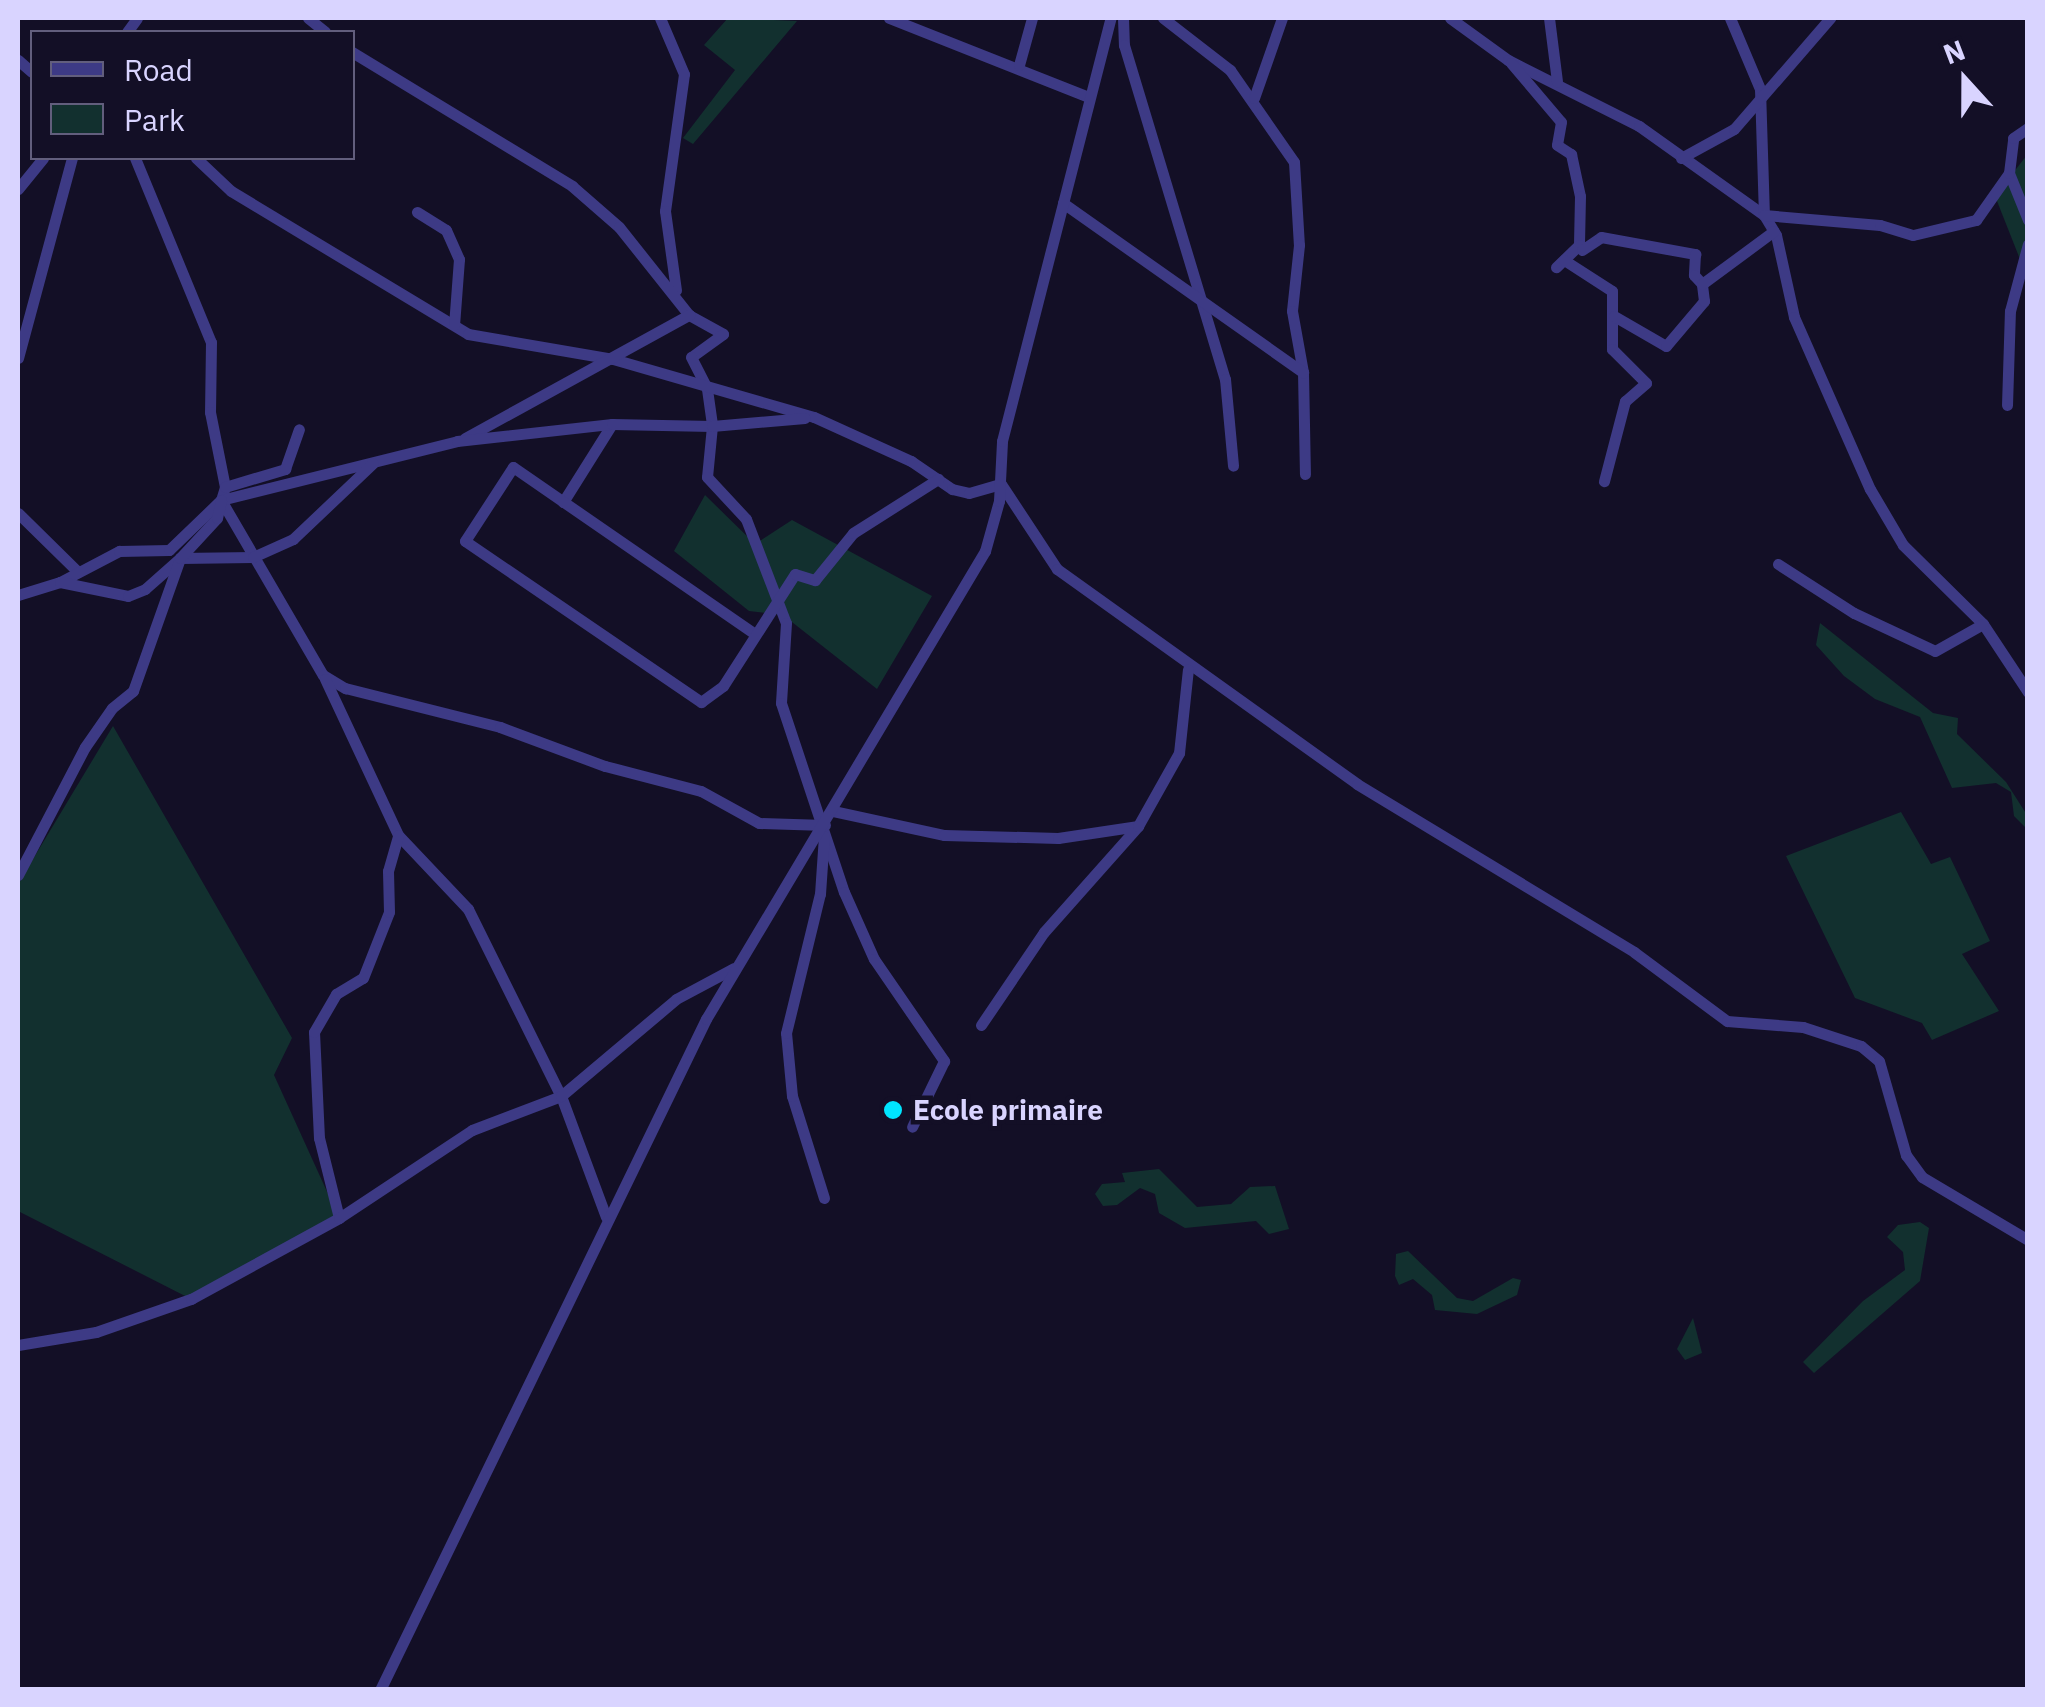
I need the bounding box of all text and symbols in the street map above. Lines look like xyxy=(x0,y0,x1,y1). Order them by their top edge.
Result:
legend xyxy=(30,30,355,160)
north arrow xyxy=(1915,30,2015,130)
text: N xyxy=(1938,31,1970,72)
text: Road xyxy=(124,50,193,89)
text: Park xyxy=(124,100,185,139)
place label: Ecole primaire xyxy=(913,1093,1103,1127)
marker: Ecole primaire xyxy=(882,1099,904,1121)

